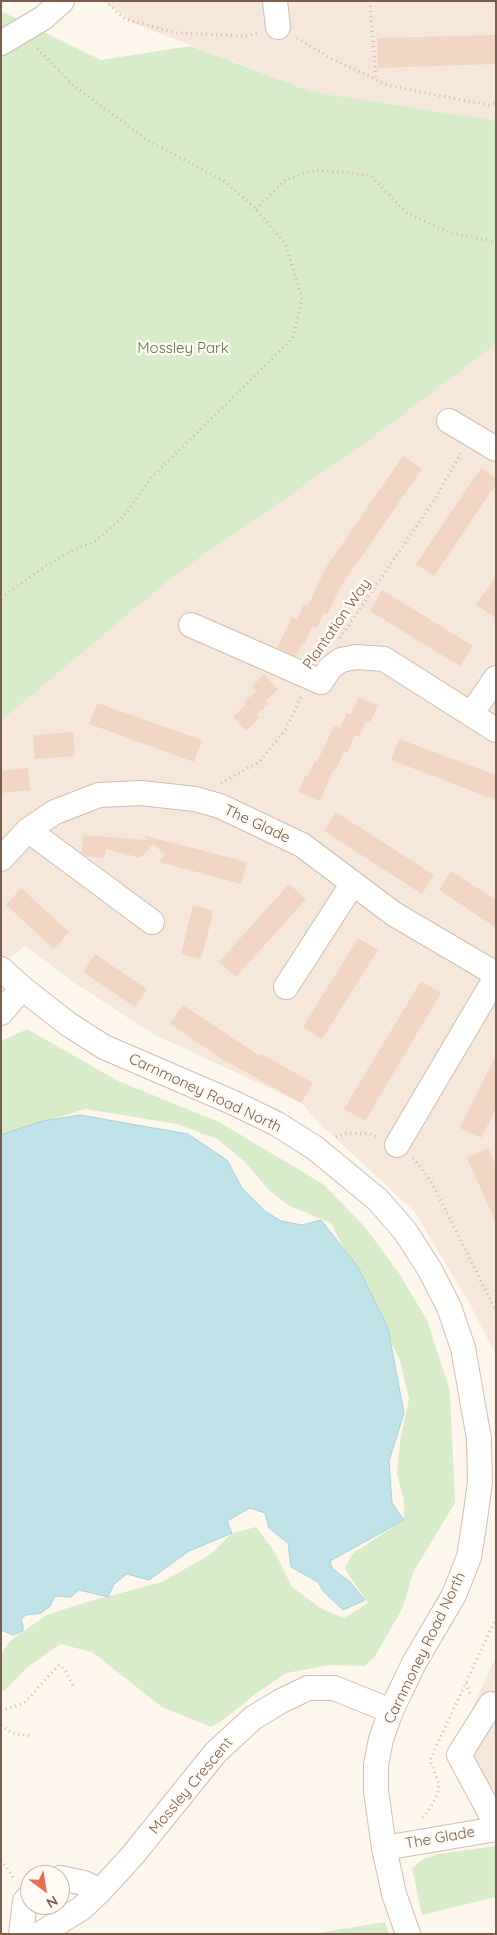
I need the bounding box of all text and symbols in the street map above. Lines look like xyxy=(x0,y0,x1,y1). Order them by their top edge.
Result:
park label: Mossley Park xyxy=(137,339,229,357)
street label: Plantation Way xyxy=(299,575,375,673)
street label: The Glade xyxy=(221,801,293,847)
street label: Carnmoney Road North xyxy=(126,1050,284,1136)
street label: Carnmoney Road North xyxy=(380,1569,470,1727)
street label: Mossley Crescent xyxy=(145,1734,237,1838)
street label: The Glade xyxy=(404,1823,476,1853)
north arrow xyxy=(20,1865,70,1915)
text: N xyxy=(43,1892,61,1912)

